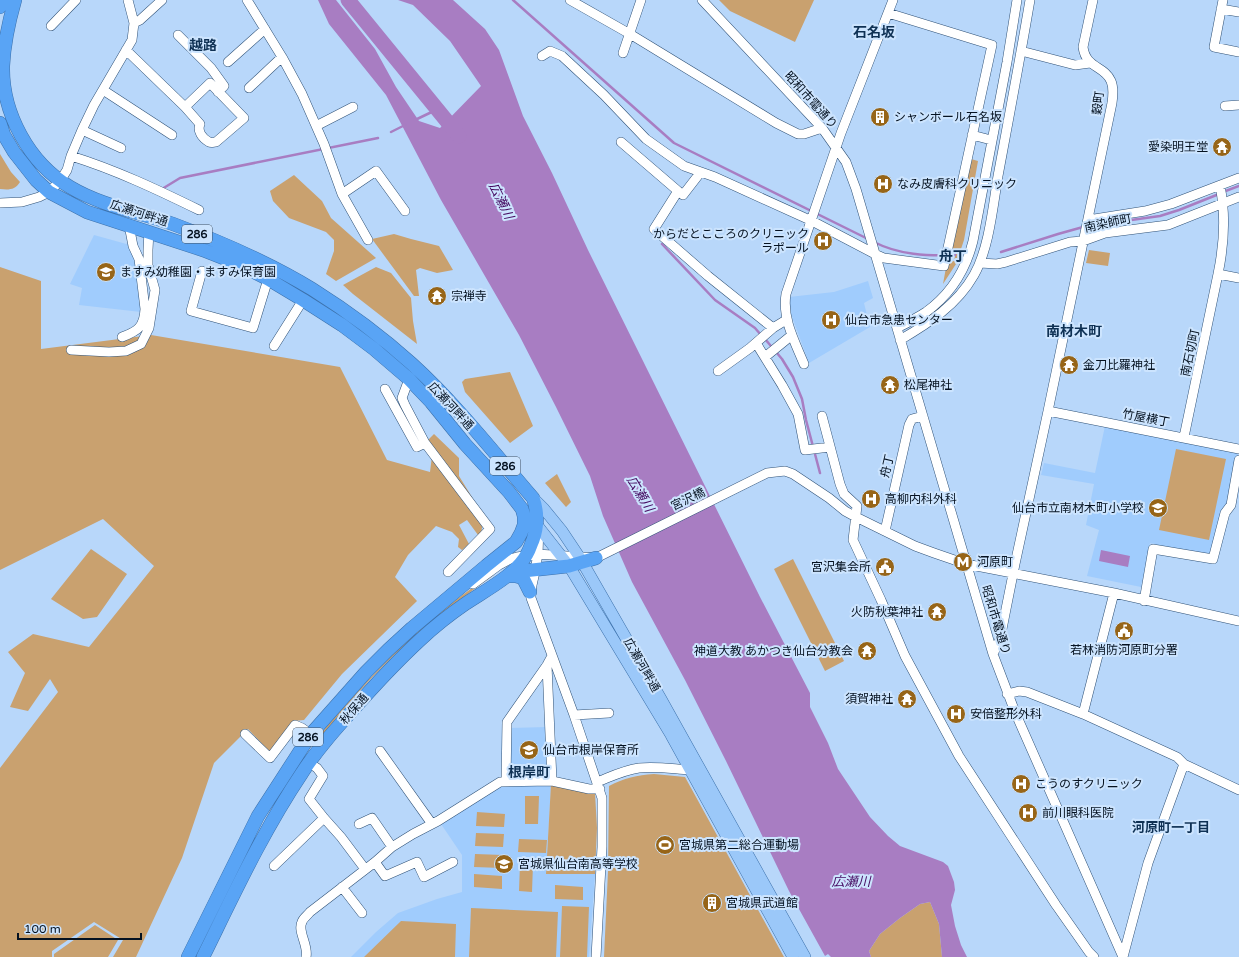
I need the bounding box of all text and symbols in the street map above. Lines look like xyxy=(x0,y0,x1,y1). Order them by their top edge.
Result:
district label: 石名坂 xyxy=(853,24,895,41)
district label: 越路 xyxy=(189,37,217,54)
street label: 昭和市電通り xyxy=(782,69,840,131)
street label: 穀町 xyxy=(1090,90,1106,116)
building icon: シャンボール石名坂 xyxy=(869,106,891,128)
place label: シャンボール石名坂 xyxy=(894,110,1002,124)
temple icon: 愛染明王堂 xyxy=(1211,136,1233,158)
place label: 愛染明王堂 xyxy=(1148,140,1208,154)
hospital icon: なみ皮膚科クリニック xyxy=(872,173,894,195)
place label: なみ皮膚科クリニック xyxy=(897,177,1017,191)
water label: 広瀬川 xyxy=(485,180,518,224)
street label: 広瀬河畔通 xyxy=(108,197,170,229)
street label: 南染師町 xyxy=(1083,211,1133,235)
road number: 286 xyxy=(182,225,212,243)
place label: からだとこころのクリニック ラポール xyxy=(653,227,809,255)
hospital icon: からだとこころのクリニック ラポール xyxy=(812,230,834,252)
district label: 舟丁 xyxy=(939,248,967,265)
school or university icon: ますみ幼稚園・ますみ保育園 xyxy=(95,261,117,283)
place label: ますみ幼稚園・ますみ保育園 xyxy=(120,265,276,279)
temple icon: 宗禅寺 xyxy=(426,285,448,307)
place label: 宗禅寺 xyxy=(451,289,487,303)
hospital icon: 仙台市急患センター xyxy=(820,309,842,331)
place label: 仙台市急患センター xyxy=(845,313,953,327)
district label: 南材木町 xyxy=(1046,323,1102,340)
street label: 南石切町 xyxy=(1178,328,1202,378)
temple icon: 金刀比羅神社 xyxy=(1058,354,1080,376)
place label: 金刀比羅神社 xyxy=(1083,358,1155,372)
temple icon: 松尾神社 xyxy=(879,374,901,396)
place label: 松尾神社 xyxy=(904,378,952,392)
street label: 広瀬河畔通 xyxy=(425,379,477,433)
street label: 竹屋横丁 xyxy=(1121,407,1171,429)
street label: 舟丁 xyxy=(877,453,897,479)
road number: 286 xyxy=(490,457,520,475)
water label: 広瀬川 xyxy=(623,473,658,517)
street label: 宮沢橋 xyxy=(669,485,707,513)
hospital icon: 高柳内科外科 xyxy=(860,488,882,510)
place label: 高柳内科外科 xyxy=(885,492,957,506)
school or university icon: 仙台市立南材木町小学校 xyxy=(1147,497,1169,519)
place label: 仙台市立南材木町小学校 xyxy=(1012,501,1144,515)
metro station icon: 河原町 xyxy=(952,551,974,573)
place label: 河原町 xyxy=(977,555,1013,569)
public building icon: 宮沢集会所 xyxy=(874,556,896,578)
place label: 宮沢集会所 xyxy=(811,560,871,574)
street label: 昭和市電通り xyxy=(979,584,1013,656)
temple icon: 火防秋葉神社 xyxy=(926,601,948,623)
place label: 火防秋葉神社 xyxy=(851,605,923,619)
public building icon: 若林消防河原町分署 xyxy=(1113,620,1135,642)
street label: 広瀬河畔通 xyxy=(621,636,663,694)
temple icon: 神道大教 あかつき仙台分教会 xyxy=(856,640,878,662)
place label: 若林消防河原町分署 xyxy=(1070,643,1178,657)
place label: 神道大教 あかつき仙台分教会 xyxy=(694,644,853,658)
temple icon: 須賀神社 xyxy=(896,688,918,710)
street label: 秋保通 xyxy=(337,691,371,727)
place label: 須賀神社 xyxy=(845,692,893,706)
hospital icon: 安倍整形外科 xyxy=(945,703,967,725)
place label: 安倍整形外科 xyxy=(970,707,1042,721)
road number: 286 xyxy=(293,728,323,746)
school or university icon: 仙台市根岸保育所 xyxy=(518,739,540,761)
place label: 仙台市根岸保育所 xyxy=(543,743,639,757)
district label: 根岸町 xyxy=(508,764,550,781)
hospital icon: こうのすクリニック xyxy=(1010,773,1032,795)
place label: こうのすクリニック xyxy=(1035,777,1143,791)
hospital icon: 前川眼科医院 xyxy=(1017,802,1039,824)
place label: 前川眼科医院 xyxy=(1042,806,1114,820)
district label: 河原町一丁目 xyxy=(1132,820,1210,836)
sports icon: 宮城県第二総合運動場 xyxy=(654,834,676,856)
place label: 宮城県第二総合運動場 xyxy=(679,838,799,852)
school or university icon: 宮城県仙台南高等学校 xyxy=(493,853,515,875)
place label: 宮城県仙台南高等学校 xyxy=(518,857,638,871)
water label: 広瀬川 xyxy=(831,874,872,890)
building icon: 宮城県武道館 xyxy=(701,892,723,914)
place label: 宮城県武道館 xyxy=(726,896,798,910)
scale bar xyxy=(18,915,141,941)
text: 100 m xyxy=(24,922,61,936)

